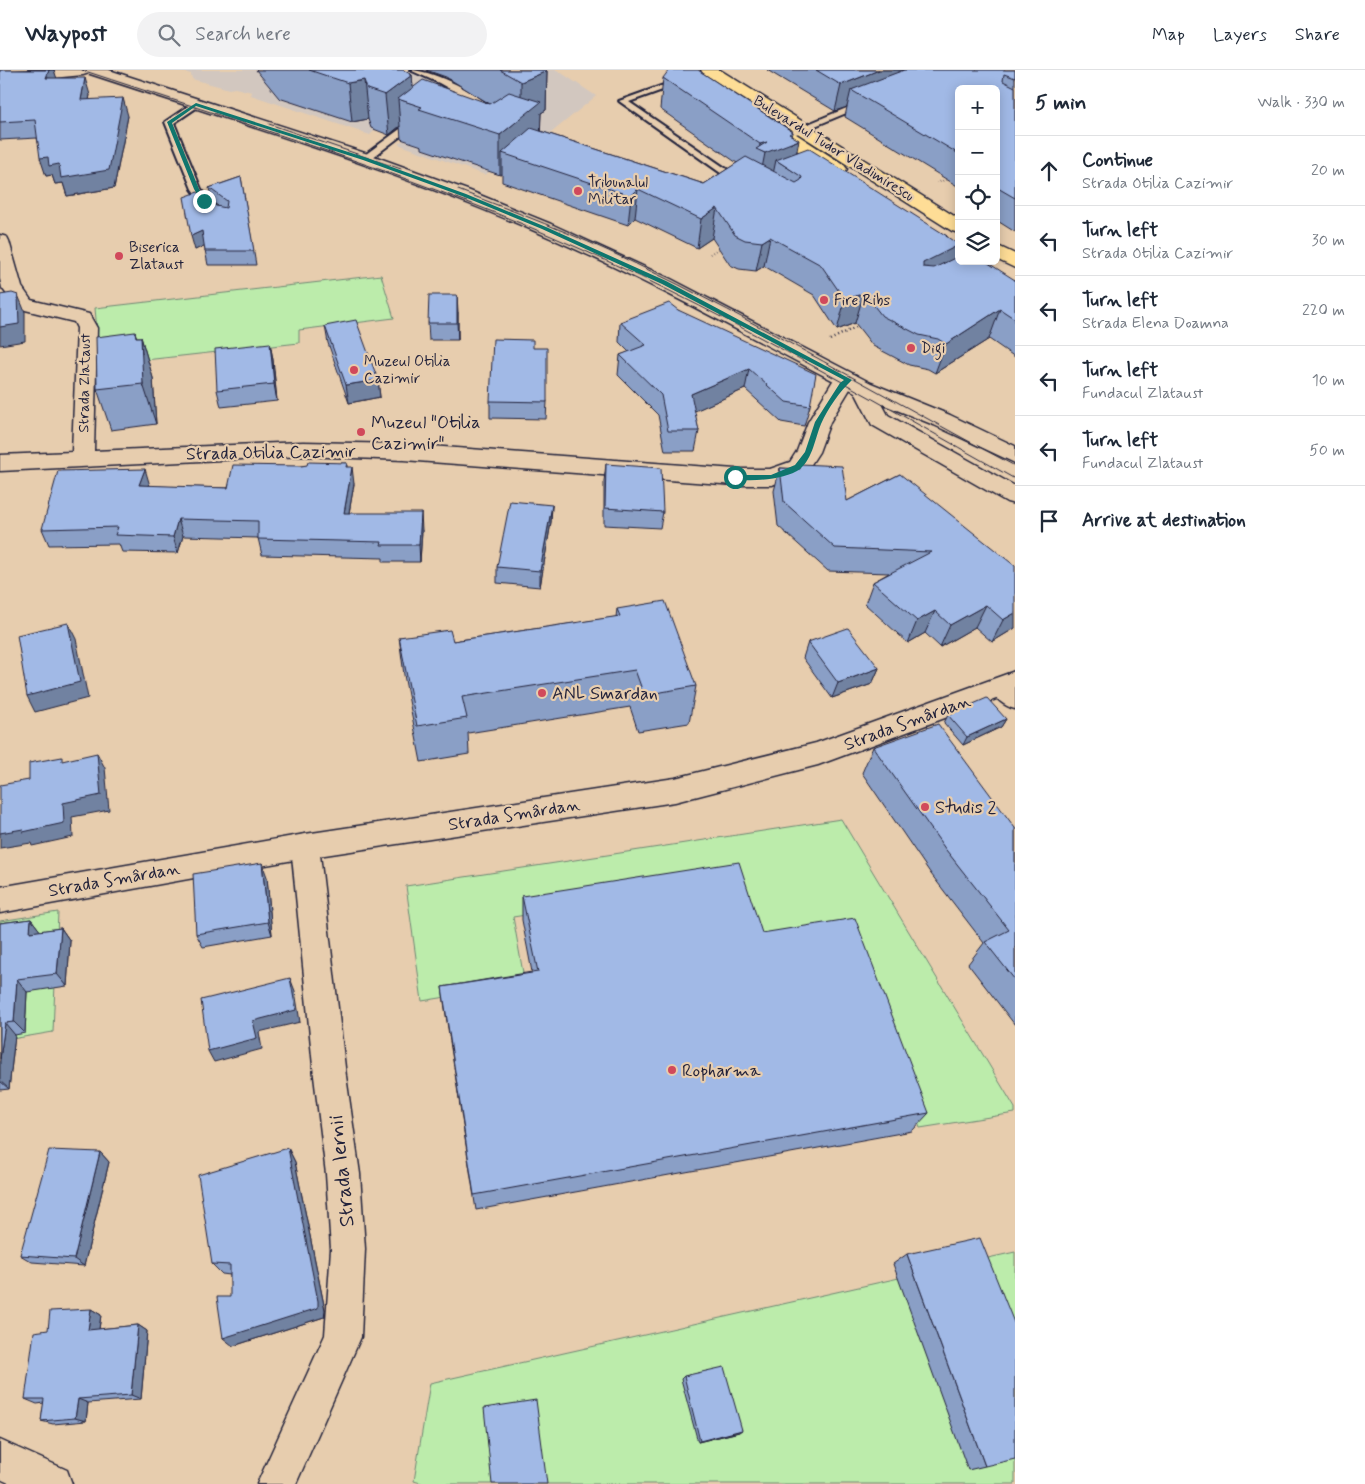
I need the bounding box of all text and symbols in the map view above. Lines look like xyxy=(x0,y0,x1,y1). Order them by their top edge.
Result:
search box xyxy=(137,12,487,57)
text: Waypost xyxy=(25,19,107,50)
icon: search xyxy=(155,21,183,49)
text: Search here xyxy=(195,22,291,47)
text: Map xyxy=(1152,23,1185,47)
text: Layers xyxy=(1213,23,1267,47)
text: Share xyxy=(1295,23,1340,47)
map controls xyxy=(955,85,1000,265)
button: + xyxy=(955,85,1000,130)
text: 5 min xyxy=(1035,89,1087,117)
street label: Bulevardul Tudor Vladimirescu xyxy=(749,91,918,207)
text: Walk · 330 m xyxy=(1257,92,1345,113)
button: − xyxy=(955,130,1000,175)
text: Continue xyxy=(1082,148,1153,173)
icon: ahead xyxy=(1035,157,1063,185)
text: 20 m xyxy=(1311,160,1345,181)
place label: Tribunalul Militar xyxy=(588,173,648,210)
text: Strada Otilia Cazimir xyxy=(1082,173,1233,194)
button: locate xyxy=(955,175,1000,220)
marker: Tribunalul Militar xyxy=(572,185,584,197)
route end xyxy=(193,190,216,213)
text: Turn left xyxy=(1082,218,1158,243)
button: layers xyxy=(955,220,1000,265)
icon: left xyxy=(1035,227,1063,255)
text: 30 m xyxy=(1312,230,1345,251)
place label: Biserica Zlataust xyxy=(129,238,184,275)
text: Strada Otilia Cazimir xyxy=(1082,243,1233,264)
marker: Biserica Zlataust xyxy=(113,250,125,262)
text: Turn left xyxy=(1082,288,1158,313)
place label: Fire Ribs xyxy=(834,291,890,311)
marker: Fire Ribs xyxy=(818,294,830,306)
icon: left xyxy=(1035,297,1063,325)
text: 220 m xyxy=(1302,300,1345,321)
text: Strada Elena Doamna xyxy=(1082,313,1229,334)
street label: Strada Zlataust xyxy=(74,332,96,433)
place label: Digi xyxy=(921,339,945,360)
marker: Digi xyxy=(905,342,917,354)
place label: Muzeul Otilia Cazimir xyxy=(364,352,451,389)
text: Turn left xyxy=(1082,358,1158,383)
marker: Muzeul Otilia Cazimir xyxy=(348,364,360,376)
icon: left xyxy=(1035,367,1063,395)
text: 10 m xyxy=(1312,370,1345,391)
text: Fundacul Zlataust xyxy=(1082,383,1203,404)
place label: Muzeul "Otilia Cazimir" xyxy=(371,411,481,456)
marker: Muzeul "Otilia Cazimir" xyxy=(355,426,367,438)
text: Turn left xyxy=(1082,428,1158,453)
icon: left xyxy=(1035,437,1063,465)
street label: Strada Otilia Cazimir xyxy=(186,440,357,466)
text: 50 m xyxy=(1309,440,1345,461)
text: Fundacul Zlataust xyxy=(1082,453,1203,474)
route start xyxy=(724,466,747,489)
icon: arrive xyxy=(1035,507,1063,535)
text: Arrive at destination xyxy=(1082,508,1246,533)
place label: ANL Smardan xyxy=(552,682,658,706)
marker: ANL Smardan xyxy=(536,687,548,699)
street label: Strada Smârdan xyxy=(841,689,974,757)
street label: Strada Smârdan xyxy=(447,793,582,837)
place label: Studis 2 xyxy=(935,796,997,820)
marker: Studis 2 xyxy=(919,801,931,813)
street label: Strada Smârdan xyxy=(47,857,182,903)
place label: Ropharma xyxy=(682,1059,761,1083)
marker: Ropharma xyxy=(666,1064,678,1076)
street label: Strada Iernii xyxy=(322,1113,362,1228)

